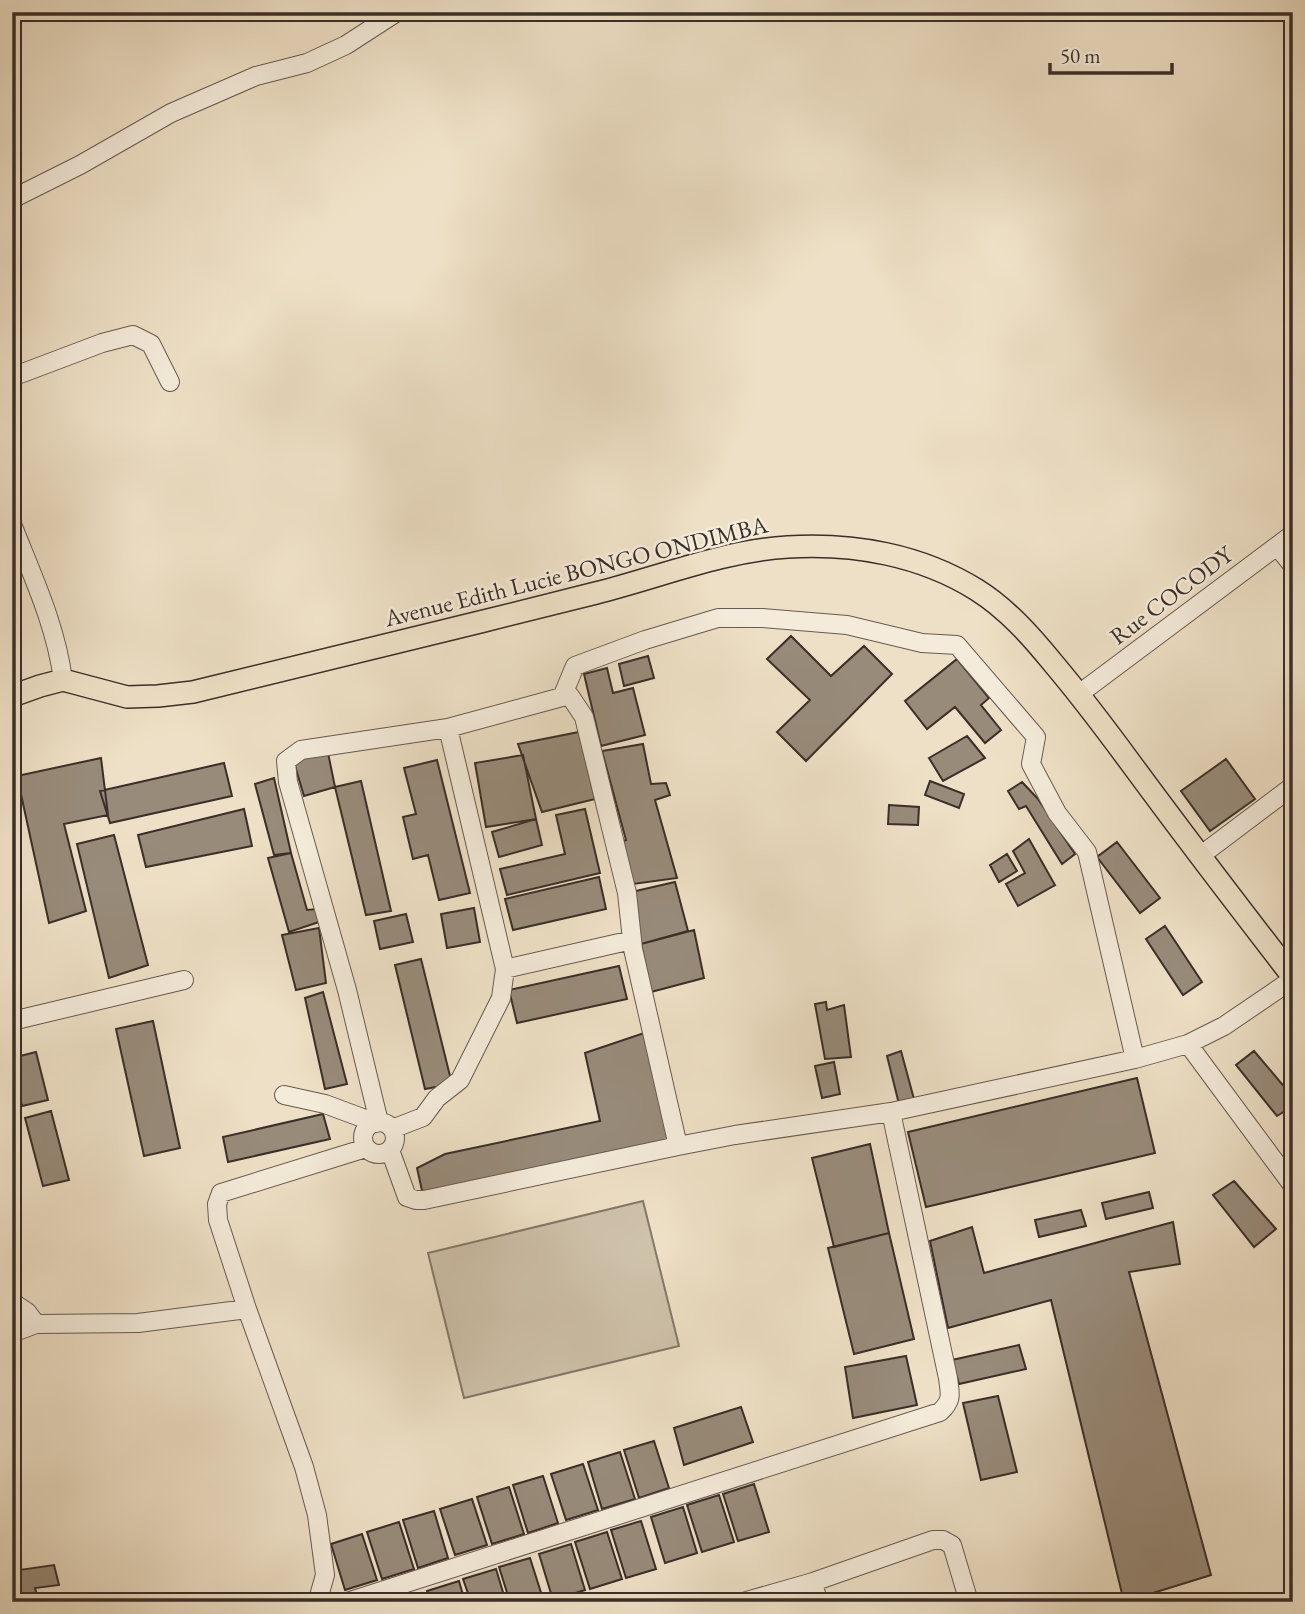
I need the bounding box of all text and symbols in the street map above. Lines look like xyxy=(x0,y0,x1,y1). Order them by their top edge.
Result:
scale bar xyxy=(1050,32,1172,76)
text: 50 m xyxy=(1060,42,1101,69)
street label: Avenue Edith Lucie BONGO ONDIMBA xyxy=(380,508,771,634)
street label: Rue COCODY xyxy=(1103,538,1240,651)

